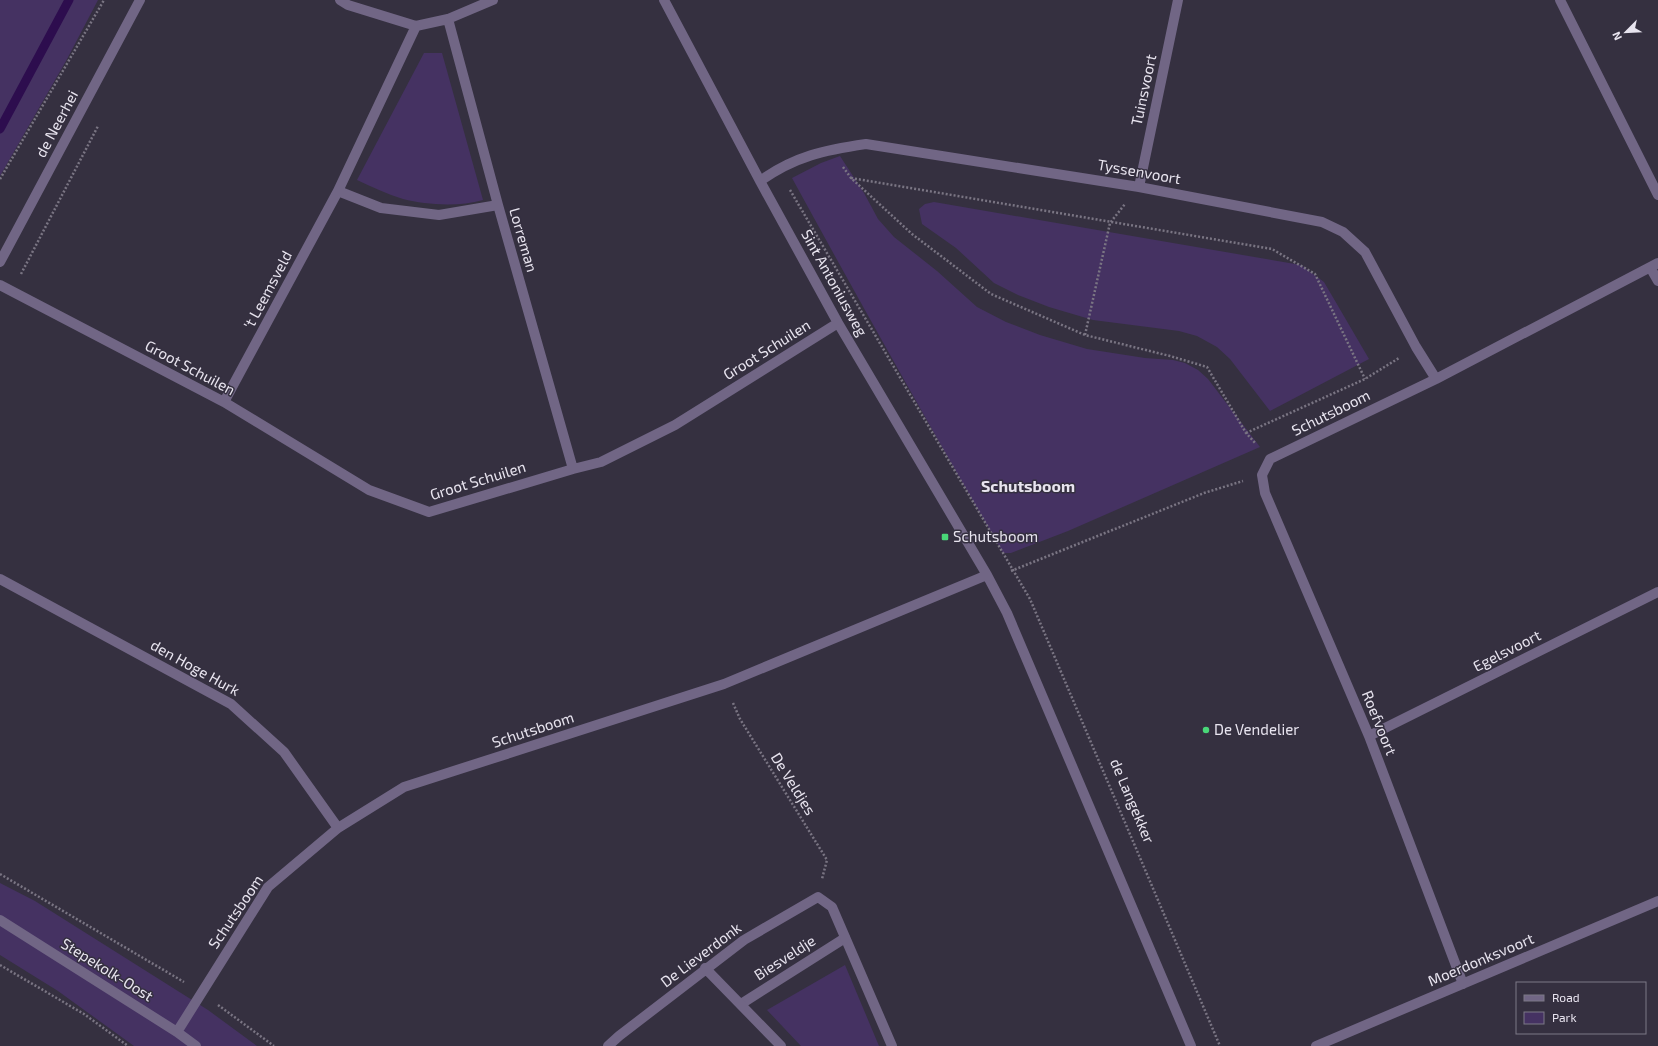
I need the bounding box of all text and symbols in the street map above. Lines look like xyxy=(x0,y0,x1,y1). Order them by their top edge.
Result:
north arrow xyxy=(1606,12,1646,52)
text: N xyxy=(1609,30,1624,43)
street label: Tuinsvoort xyxy=(1127,52,1159,127)
street label: de Neerhei xyxy=(31,87,81,160)
street label: Tyssenvoort xyxy=(1096,155,1182,187)
street label: Lorreman xyxy=(506,205,542,274)
street label: Sint Antoniusweg xyxy=(798,226,872,340)
street label: 't Leemsveld xyxy=(239,247,295,332)
street label: Groot Schuilen xyxy=(720,315,813,383)
street label: Groot Schuilen xyxy=(142,336,239,398)
street label: Schutsboom xyxy=(1288,385,1373,439)
street label: Groot Schuilen xyxy=(428,457,528,503)
district label: Schutsboom xyxy=(981,476,1075,495)
place label: Schutsboom xyxy=(953,527,1038,545)
marker: Schutsboom xyxy=(940,532,950,542)
street label: Egelsvoort xyxy=(1470,625,1544,675)
street label: den Hoge Hurk xyxy=(148,635,244,699)
street label: Roefvoort xyxy=(1359,688,1401,758)
street label: Schutsboom xyxy=(489,707,576,751)
place label: De Vendelier xyxy=(1214,720,1299,738)
marker: De Vendelier xyxy=(1201,725,1211,735)
street label: De Veldjes xyxy=(767,749,820,818)
street label: de Langekker xyxy=(1107,756,1159,846)
street label: Schutsboom xyxy=(204,871,266,952)
street label: De Lieverdonk xyxy=(657,918,744,990)
street label: Moerdonksvoort xyxy=(1425,929,1537,989)
street label: Biesveldje xyxy=(750,931,819,984)
street label: Stepekolk-Oost xyxy=(58,934,157,1005)
legend xyxy=(1516,982,1646,1034)
text: Road xyxy=(1552,990,1580,1004)
text: Park xyxy=(1552,1010,1577,1024)

